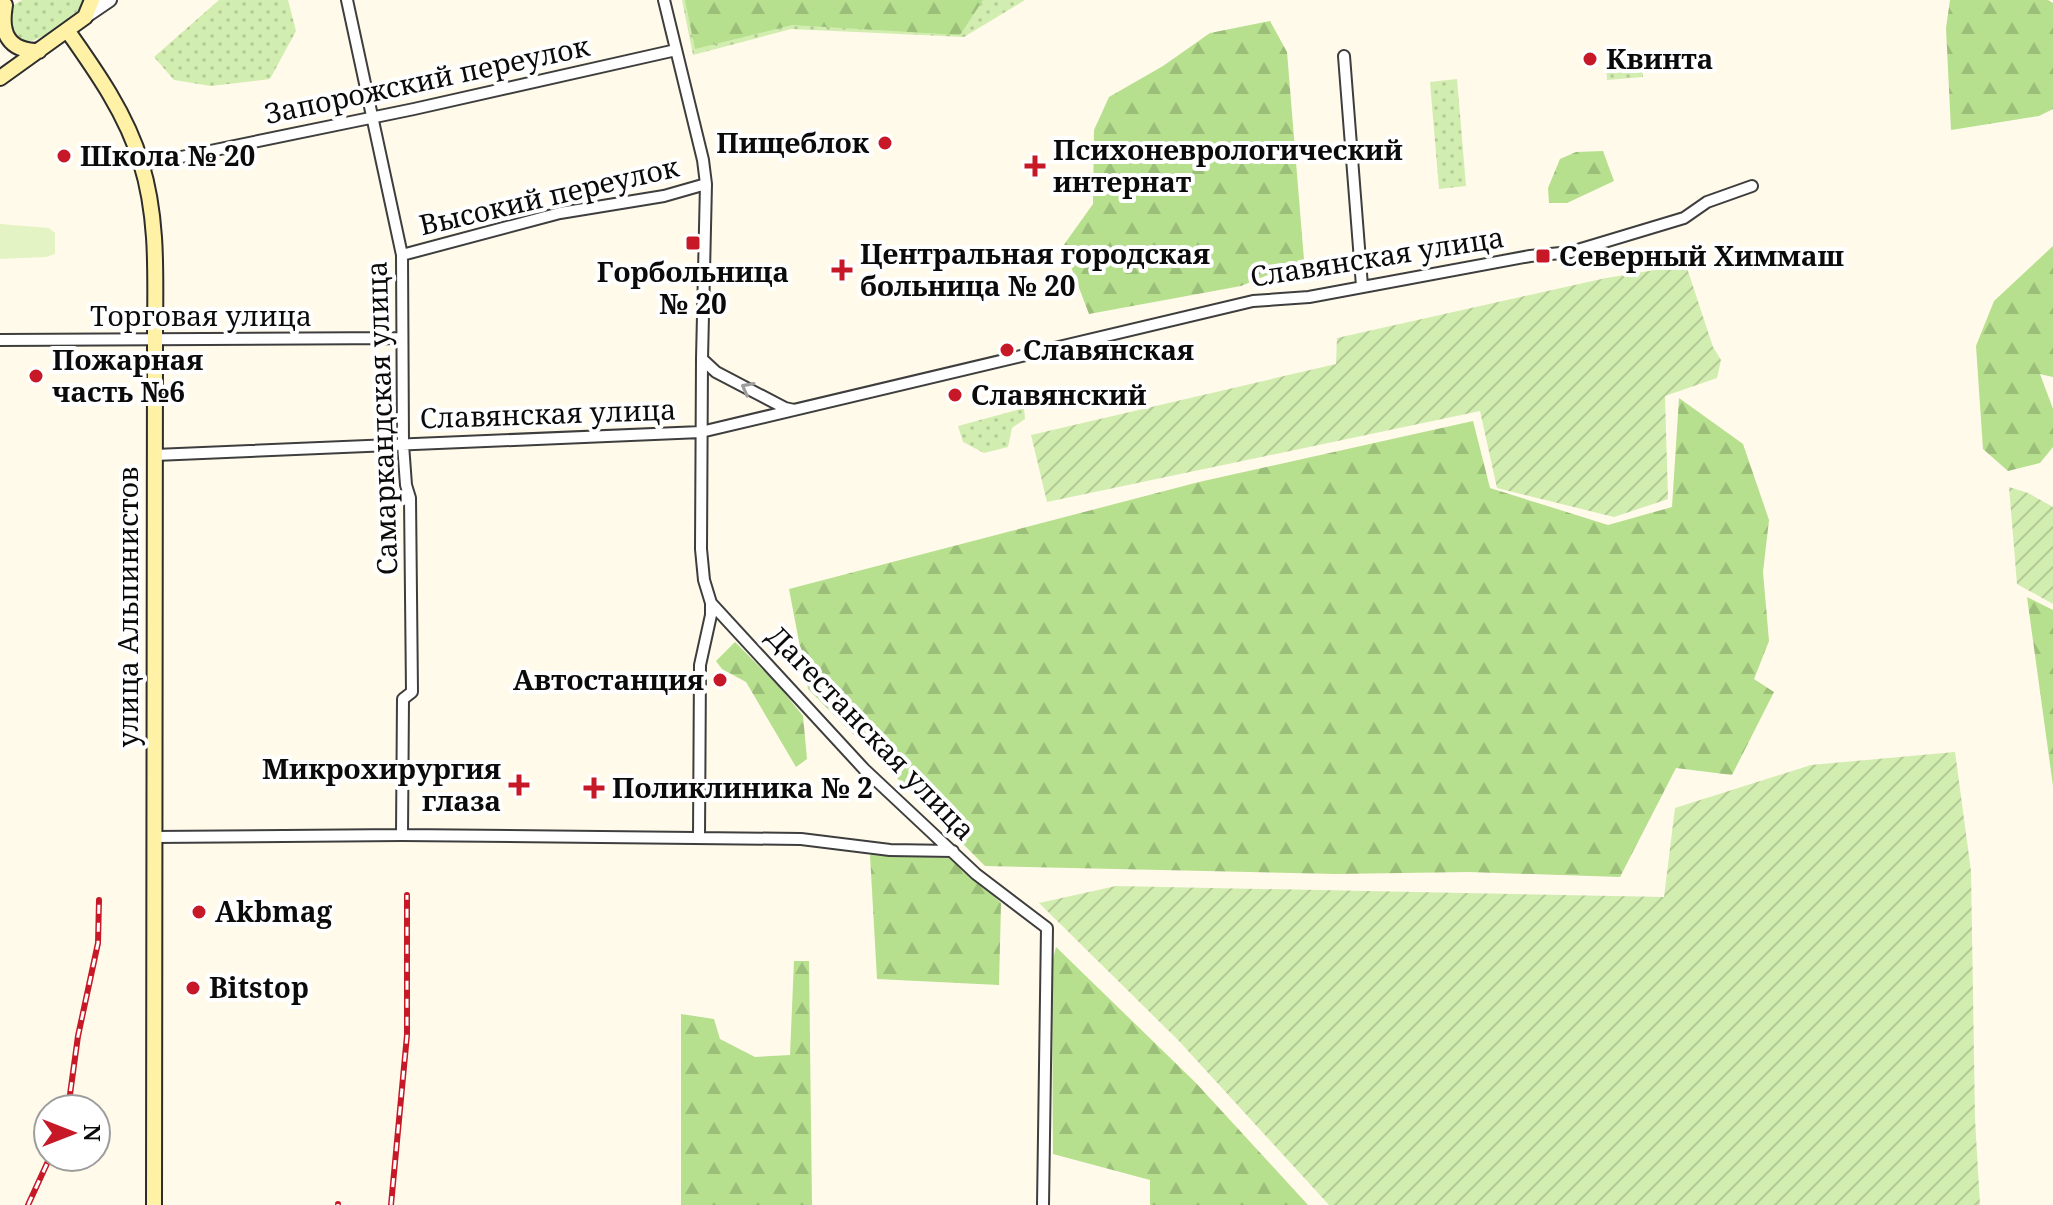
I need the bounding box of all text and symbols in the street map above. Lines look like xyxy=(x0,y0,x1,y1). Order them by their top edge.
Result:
street label: Запорожский переулок xyxy=(261,26,593,132)
place label: Квинта xyxy=(1606,39,1713,77)
marker: Квинта xyxy=(1581,50,1599,68)
place label: Пищеблок xyxy=(716,123,870,161)
place label: Психоневрологический интернат xyxy=(1053,130,1403,200)
marker: Пищеблок xyxy=(876,134,894,152)
place label: Школа № 20 xyxy=(80,136,255,174)
marker: Школа № 20 xyxy=(55,147,73,165)
street label: Высокий переулок xyxy=(415,147,683,243)
marker: Психоневрологический интернат xyxy=(1024,155,1046,177)
street label: Славянская улица xyxy=(1247,217,1506,295)
marker: Горбольница № 20 xyxy=(684,234,702,252)
place label: Центральная городская больница № 20 xyxy=(860,234,1210,304)
place label: Северный Химмаш xyxy=(1559,236,1845,274)
marker: Северный Химмаш xyxy=(1534,247,1552,265)
place label: Горбольница № 20 xyxy=(597,252,789,322)
marker: Центральная городская больница № 20 xyxy=(831,259,853,281)
street label: Самаркандская улица xyxy=(357,260,405,576)
street label: Торговая улица xyxy=(90,296,312,334)
place label: Славянская xyxy=(1023,330,1194,368)
place label: Пожарная часть №6 xyxy=(52,340,203,410)
marker: Славянская xyxy=(998,341,1016,359)
marker: Пожарная часть №6 xyxy=(27,367,45,385)
place label: Славянский xyxy=(971,375,1146,413)
one-way arrow xyxy=(741,382,756,397)
marker: Славянский xyxy=(946,386,964,404)
street label: Славянская улица xyxy=(419,390,677,436)
street label: улица Альпинистов xyxy=(108,466,146,748)
street label: Дагестанская улица xyxy=(759,617,984,848)
place label: Автостанция xyxy=(513,660,704,698)
marker: Автостанция xyxy=(711,671,729,689)
place label: Микрохирургия глаза xyxy=(262,749,501,819)
place label: Поликлиника № 2 xyxy=(612,768,873,806)
marker: Микрохирургия глаза xyxy=(508,774,530,796)
marker: Поликлиника № 2 xyxy=(583,777,605,799)
place label: Akbmag xyxy=(215,892,333,930)
marker: Akbmag xyxy=(190,903,208,921)
place label: Bitstop xyxy=(209,968,309,1006)
marker: Bitstop xyxy=(184,979,202,997)
north arrow xyxy=(32,1093,112,1173)
text: N xyxy=(78,1124,108,1142)

